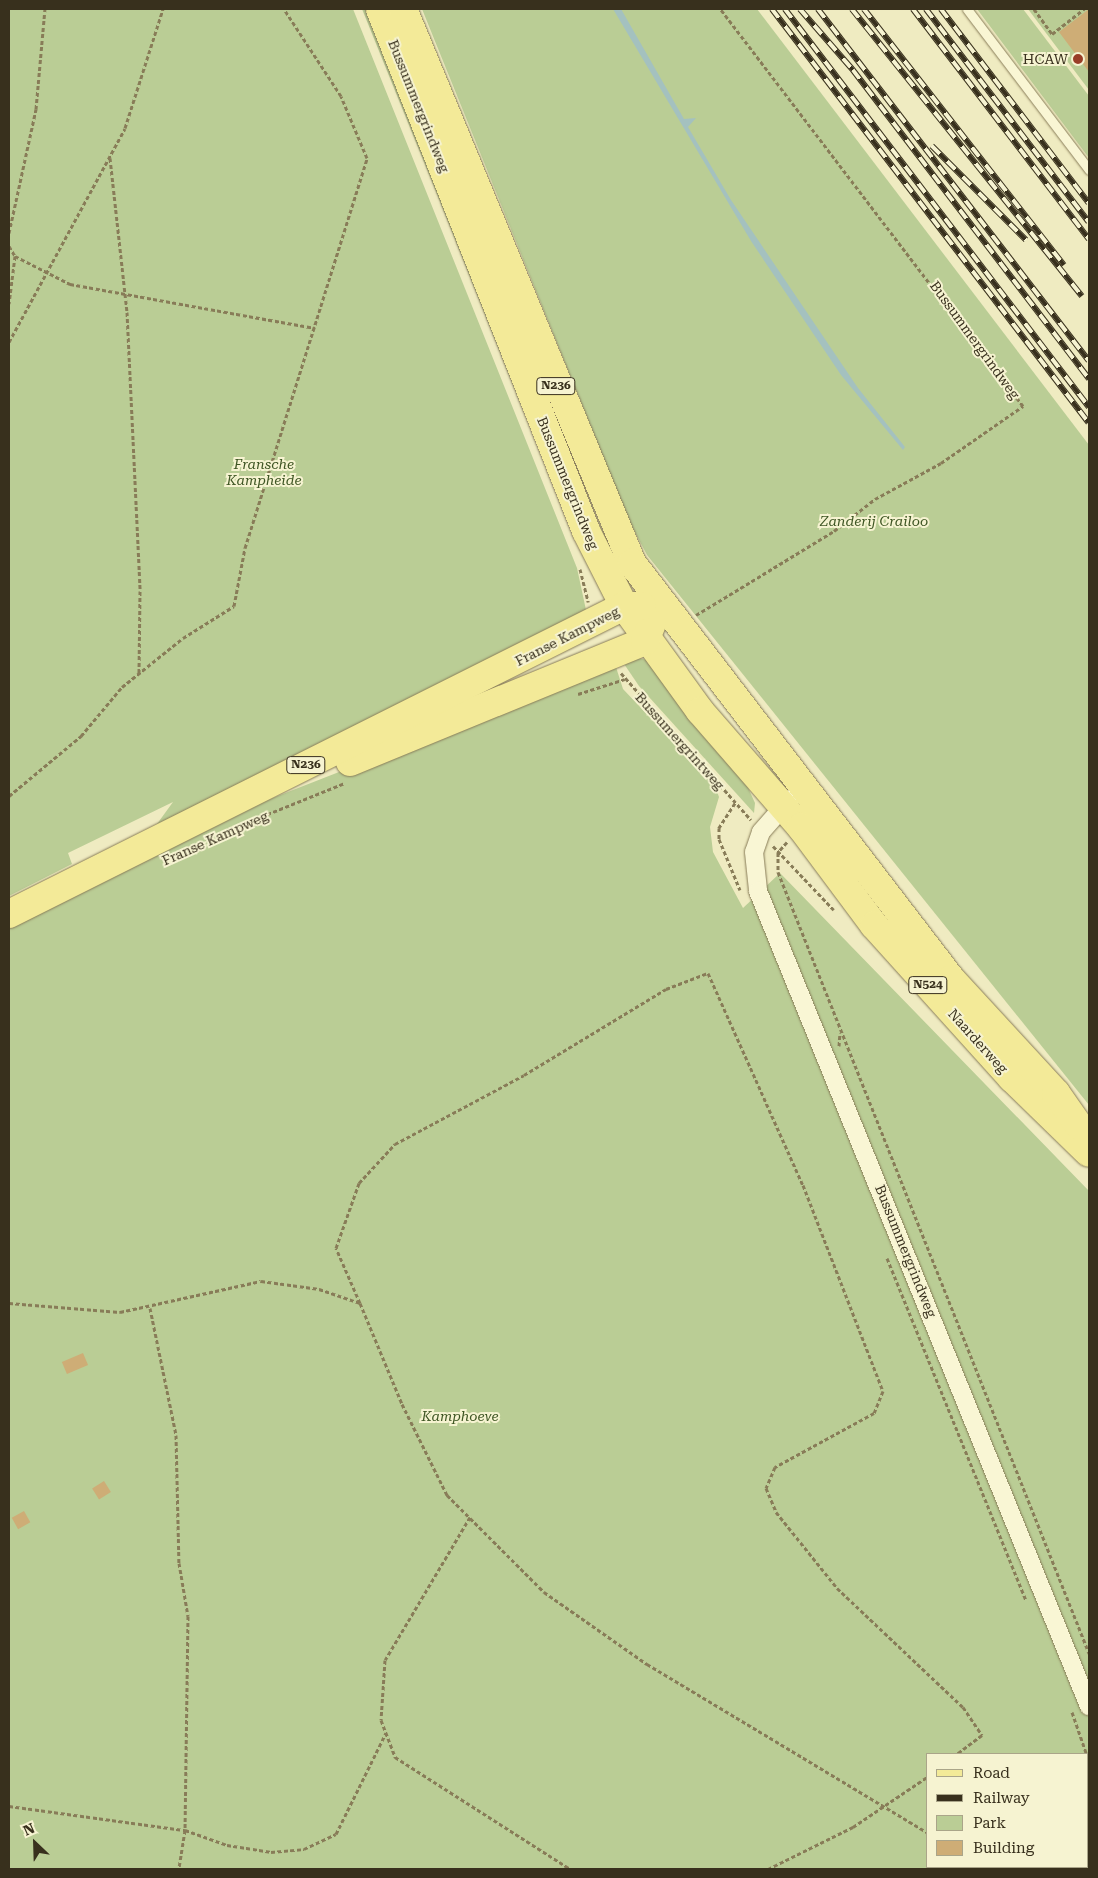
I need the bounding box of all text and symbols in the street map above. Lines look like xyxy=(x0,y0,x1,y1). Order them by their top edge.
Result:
street label: Bussummergrindweg xyxy=(385,37,453,175)
place label: HCAW xyxy=(1023,51,1068,67)
marker: HCAW xyxy=(1072,53,1084,65)
street label: Bussummergrindweg xyxy=(927,278,1023,402)
road number: N236 xyxy=(536,376,576,396)
street label: Bussummergrindweg xyxy=(534,414,602,552)
park label: Fransche Kampheide xyxy=(226,456,302,488)
park label: Zanderij Crailoo xyxy=(820,513,928,529)
street label: Franse Kampweg xyxy=(512,603,622,669)
street label: Bussumergrintweg xyxy=(632,689,728,793)
road number: N236 xyxy=(286,756,326,774)
street label: Franse Kampweg xyxy=(159,807,271,869)
road number: N524 xyxy=(908,976,948,994)
street label: Naarderweg xyxy=(945,1005,1011,1077)
street label: Bussummergrindweg xyxy=(872,1182,940,1320)
park label: Kamphoeve xyxy=(421,1408,499,1424)
legend xyxy=(926,1753,1088,1868)
text: Road xyxy=(973,1764,1010,1782)
text: Railway xyxy=(973,1789,1030,1807)
text: Park xyxy=(973,1814,1006,1832)
north arrow xyxy=(10,1818,60,1868)
text: N xyxy=(21,1820,37,1839)
text: Building xyxy=(973,1839,1034,1857)

